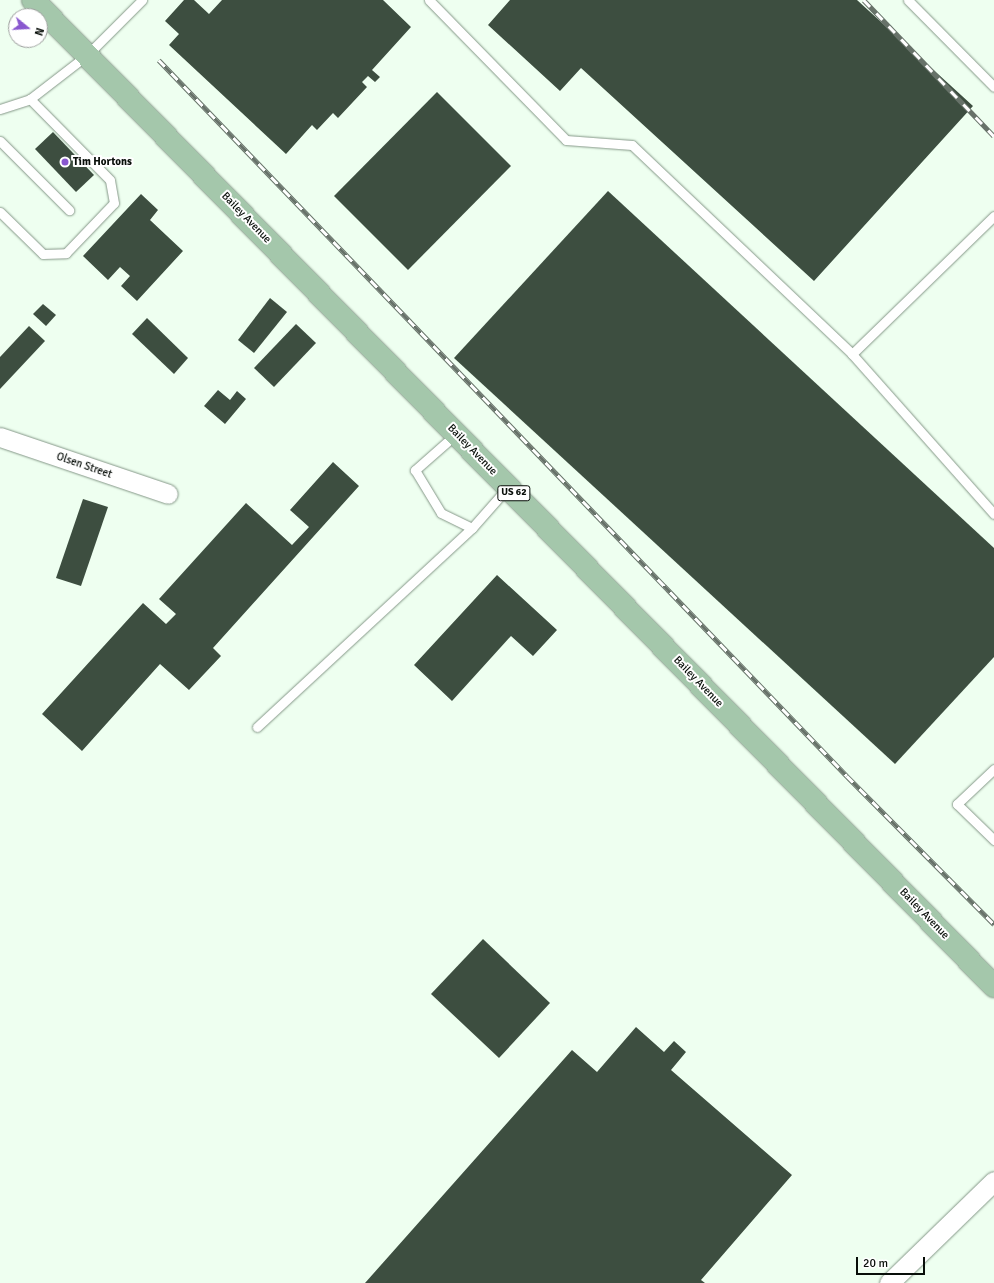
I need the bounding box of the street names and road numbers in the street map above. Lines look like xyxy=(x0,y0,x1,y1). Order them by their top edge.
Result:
street label: Bailey Avenue xyxy=(218,190,274,246)
street label: Bailey Avenue xyxy=(444,422,500,478)
street label: Olsen Street xyxy=(54,450,114,482)
road number: US 62 xyxy=(497,485,531,501)
street label: Bailey Avenue xyxy=(670,654,726,710)
street label: Bailey Avenue xyxy=(896,886,952,942)

